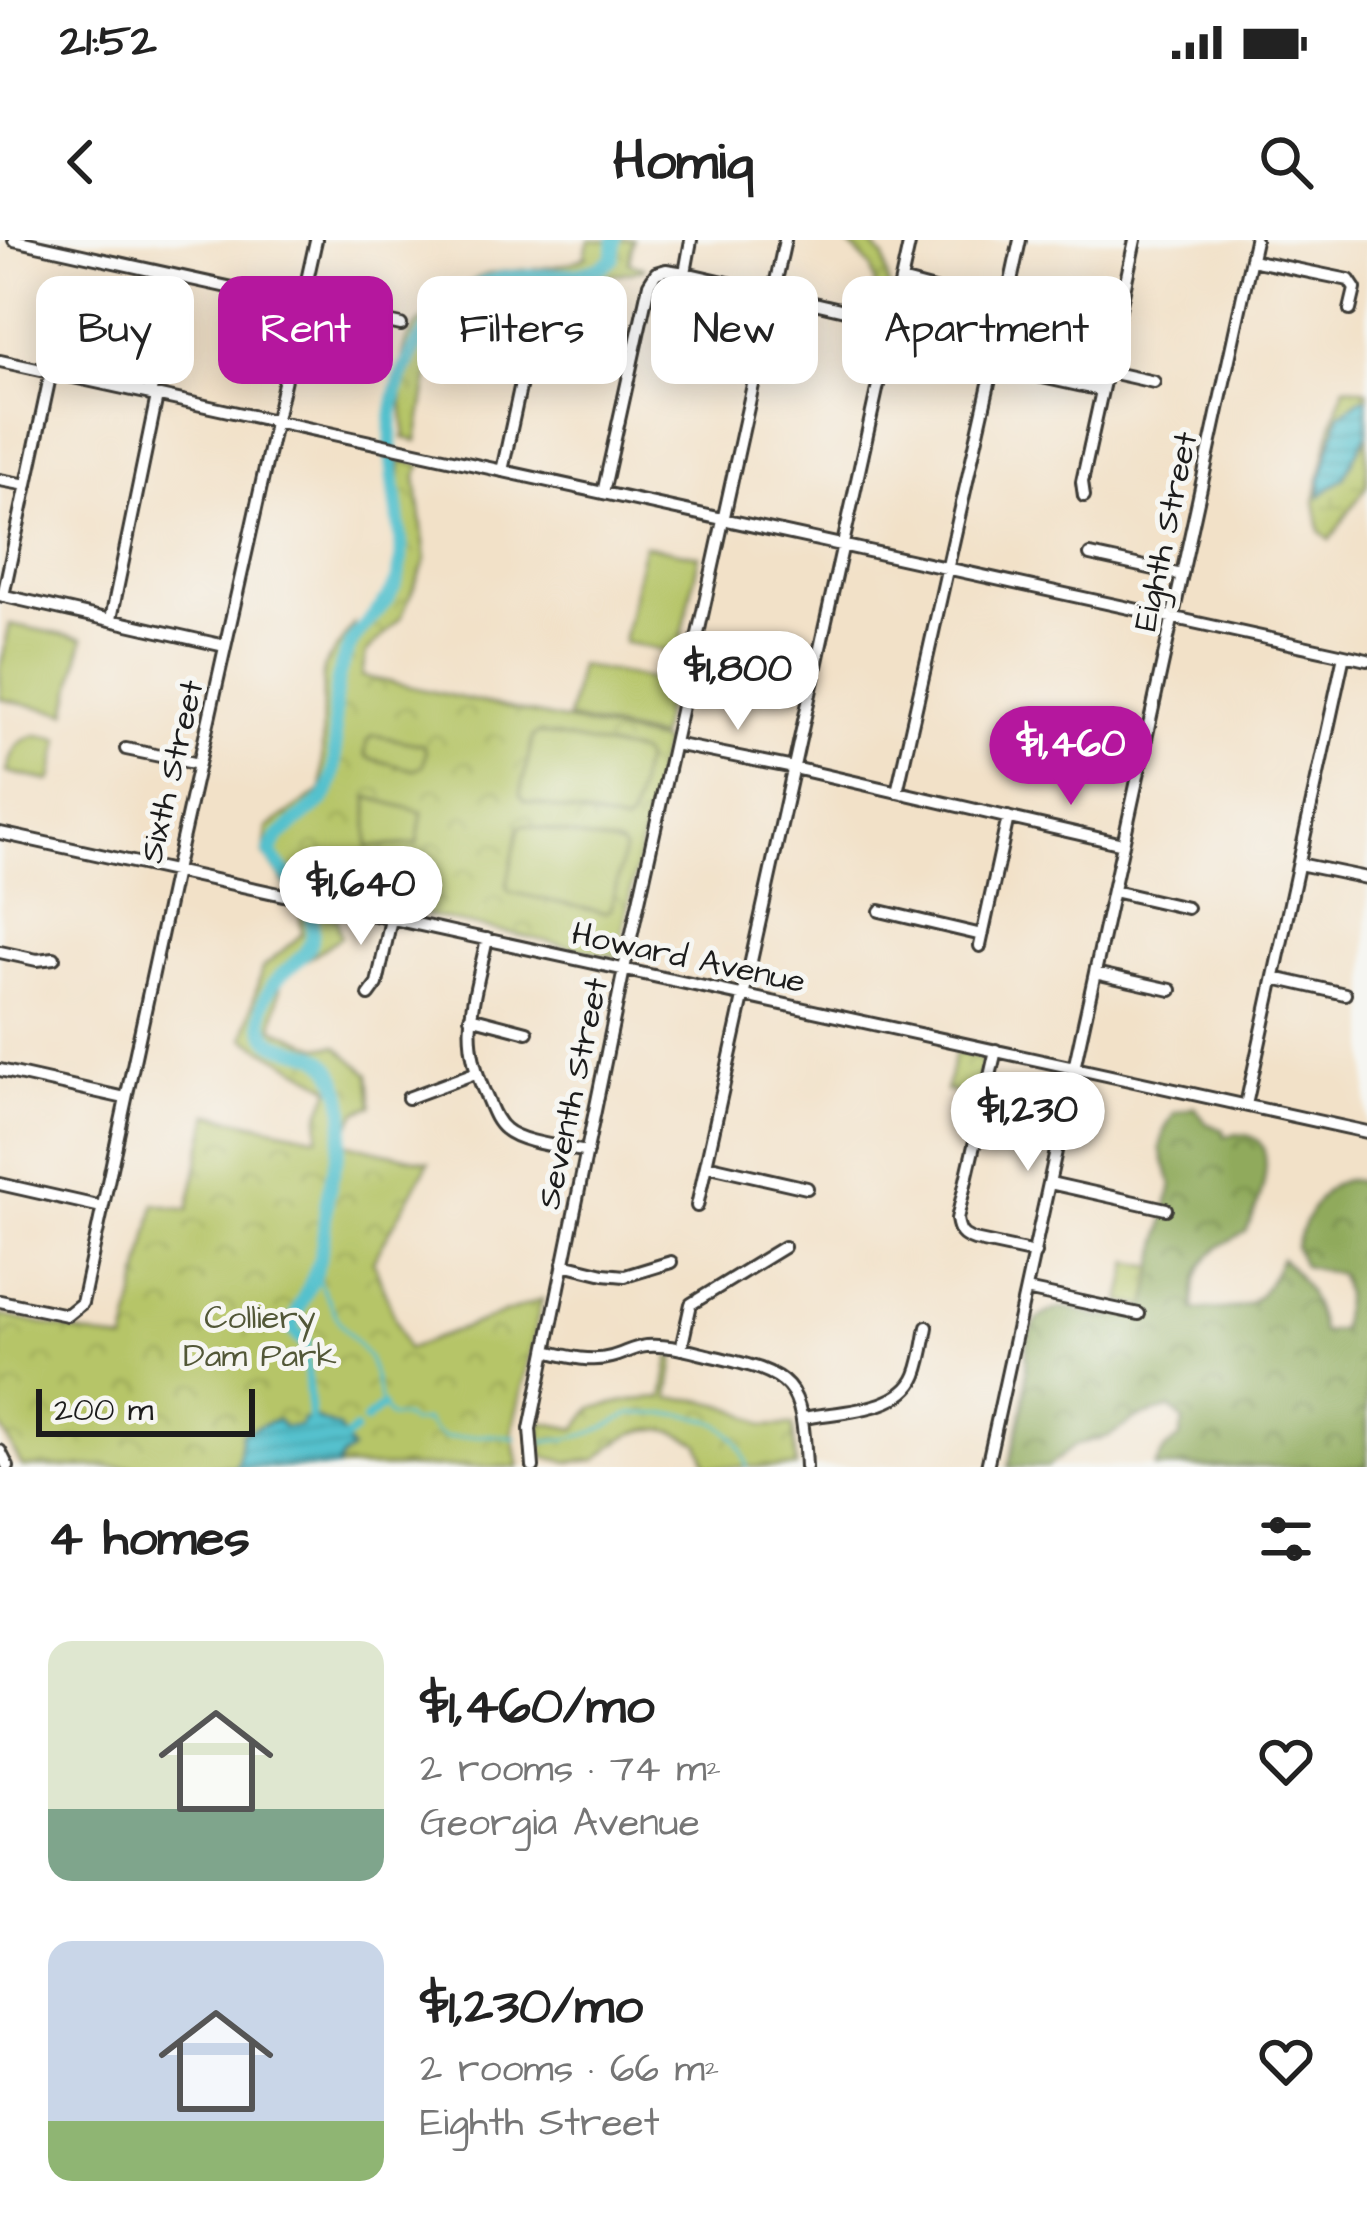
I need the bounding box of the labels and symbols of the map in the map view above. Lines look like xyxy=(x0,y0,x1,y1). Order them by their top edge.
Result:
street label: Eighth Street xyxy=(1122,428,1211,636)
pin: $1,800 xyxy=(640,631,836,733)
street label: Sixth Street xyxy=(129,675,215,867)
pin: $1,460 xyxy=(973,706,1169,808)
pin: $1,640 xyxy=(263,846,459,948)
street label: Howard Avenue xyxy=(568,911,810,1005)
street label: Seventh Street xyxy=(526,974,620,1213)
pin: $1,230 xyxy=(930,1072,1126,1174)
park label: Colliery Dam Park xyxy=(183,1295,337,1379)
scale bar xyxy=(36,1383,255,1436)

